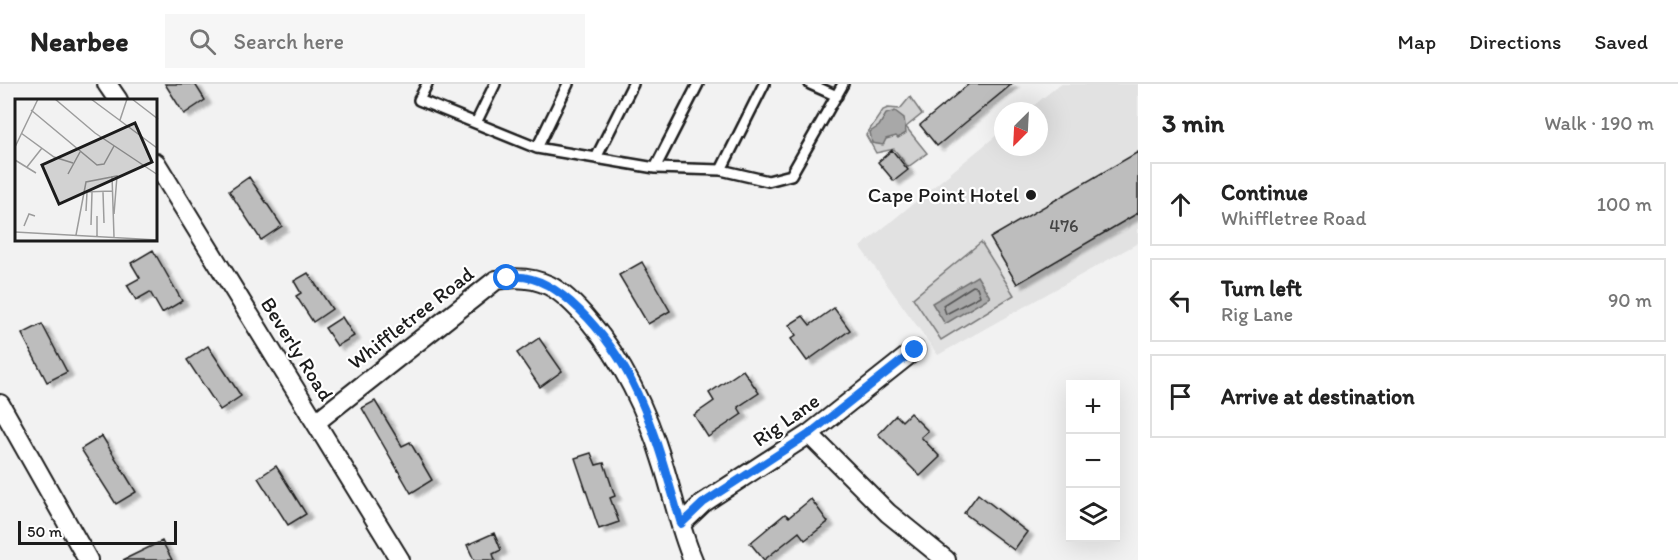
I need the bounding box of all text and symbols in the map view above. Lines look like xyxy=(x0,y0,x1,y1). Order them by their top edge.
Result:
search box xyxy=(165,14,585,68)
text: Nearbee xyxy=(30,24,129,58)
icon: search xyxy=(186,25,219,58)
text: Search here xyxy=(234,28,344,55)
text: Map xyxy=(1398,29,1436,54)
text: Directions xyxy=(1469,29,1561,54)
text: Saved xyxy=(1594,29,1648,54)
inset map xyxy=(15,99,158,242)
north arrow xyxy=(994,102,1048,156)
text: 3 min xyxy=(1162,107,1224,139)
text: Walk · 190 m xyxy=(1544,111,1654,135)
text: Continue xyxy=(1221,179,1308,206)
place label: Cape Point Hotel xyxy=(868,182,1019,207)
marker: Cape Point Hotel xyxy=(1024,188,1038,202)
icon: ahead xyxy=(1164,188,1197,221)
text: 100 m xyxy=(1597,192,1652,216)
text: Whiffletree Road xyxy=(1221,206,1367,230)
house number: 476 xyxy=(1049,215,1079,237)
street label: Whiffletree Road xyxy=(343,260,479,374)
route start xyxy=(493,264,519,290)
text: Turn left xyxy=(1221,275,1302,302)
icon: left xyxy=(1164,284,1197,317)
text: 90 m xyxy=(1608,288,1652,312)
street label: Beverly Road xyxy=(256,292,339,405)
text: Rig Lane xyxy=(1221,302,1293,326)
route end xyxy=(901,336,927,362)
map controls xyxy=(1066,380,1120,542)
button: + xyxy=(1066,380,1120,434)
icon: arrive xyxy=(1164,380,1197,413)
text: Arrive at destination xyxy=(1221,383,1415,410)
street label: Rig Lane xyxy=(747,388,824,452)
button: − xyxy=(1066,434,1120,488)
button: layers xyxy=(1066,488,1120,542)
scale bar xyxy=(18,518,177,546)
text: 50 m xyxy=(27,522,62,541)

